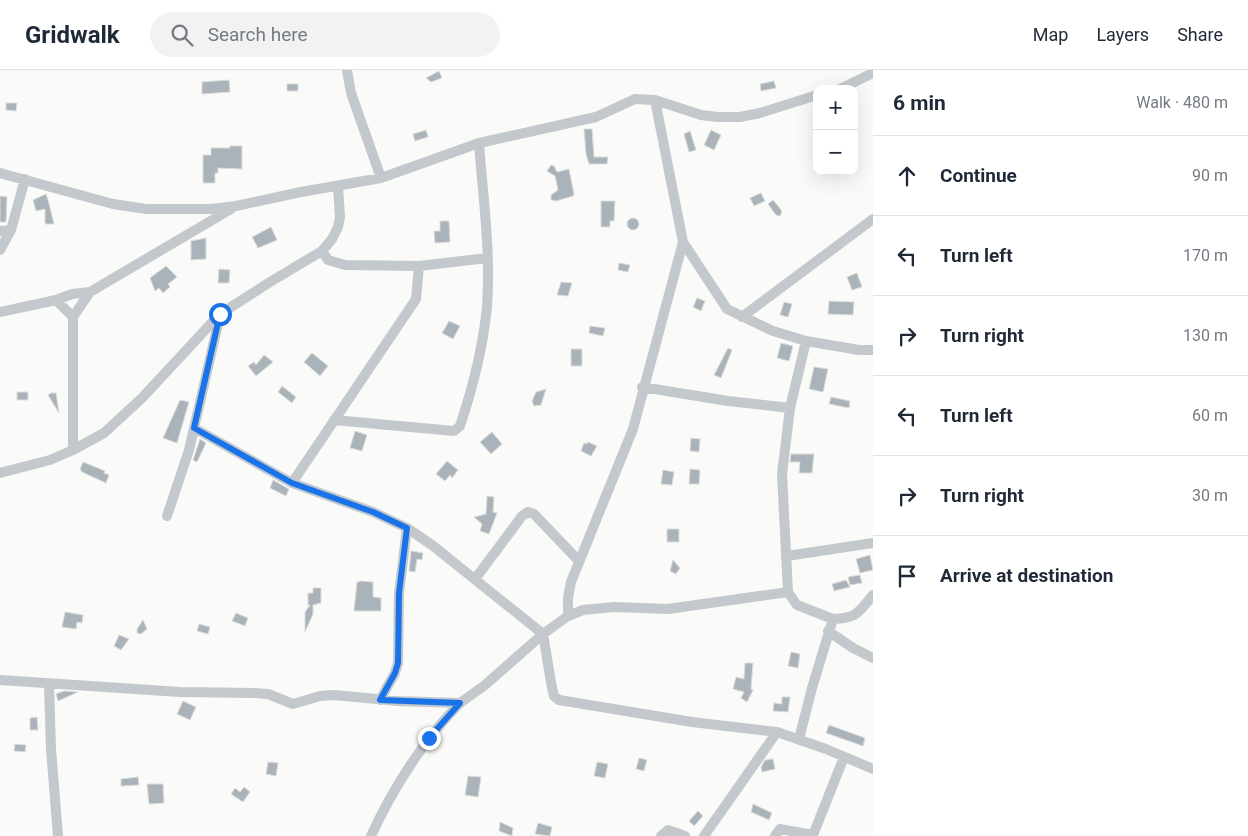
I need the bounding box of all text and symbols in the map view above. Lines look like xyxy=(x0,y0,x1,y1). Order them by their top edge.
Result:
search box xyxy=(150,12,500,57)
text: Gridwalk xyxy=(25,21,120,49)
icon: search xyxy=(168,21,196,49)
text: Search here xyxy=(208,23,308,46)
text: Map xyxy=(1033,24,1068,45)
text: Layers xyxy=(1096,24,1149,45)
text: Share xyxy=(1177,24,1223,45)
map controls xyxy=(813,85,858,175)
button: + xyxy=(813,85,858,130)
text: 6 min xyxy=(893,91,946,115)
text: Walk · 480 m xyxy=(1136,93,1228,112)
button: − xyxy=(813,130,858,175)
icon: ahead xyxy=(893,162,921,190)
text: Continue xyxy=(940,164,1017,187)
text: 90 m xyxy=(1192,166,1228,185)
icon: left xyxy=(893,242,921,270)
text: Turn left xyxy=(940,244,1013,267)
text: 170 m xyxy=(1183,246,1228,265)
route start xyxy=(209,303,232,326)
icon: right xyxy=(893,322,921,350)
text: Turn right xyxy=(940,324,1024,347)
text: 130 m xyxy=(1183,326,1228,345)
icon: left xyxy=(893,402,921,430)
text: Turn left xyxy=(940,404,1013,427)
text: 60 m xyxy=(1192,406,1228,425)
icon: right xyxy=(893,482,921,510)
text: Turn right xyxy=(940,484,1024,507)
text: 30 m xyxy=(1192,486,1228,505)
icon: arrive xyxy=(893,562,921,590)
text: Arrive at destination xyxy=(940,564,1113,587)
route end xyxy=(418,727,441,750)

